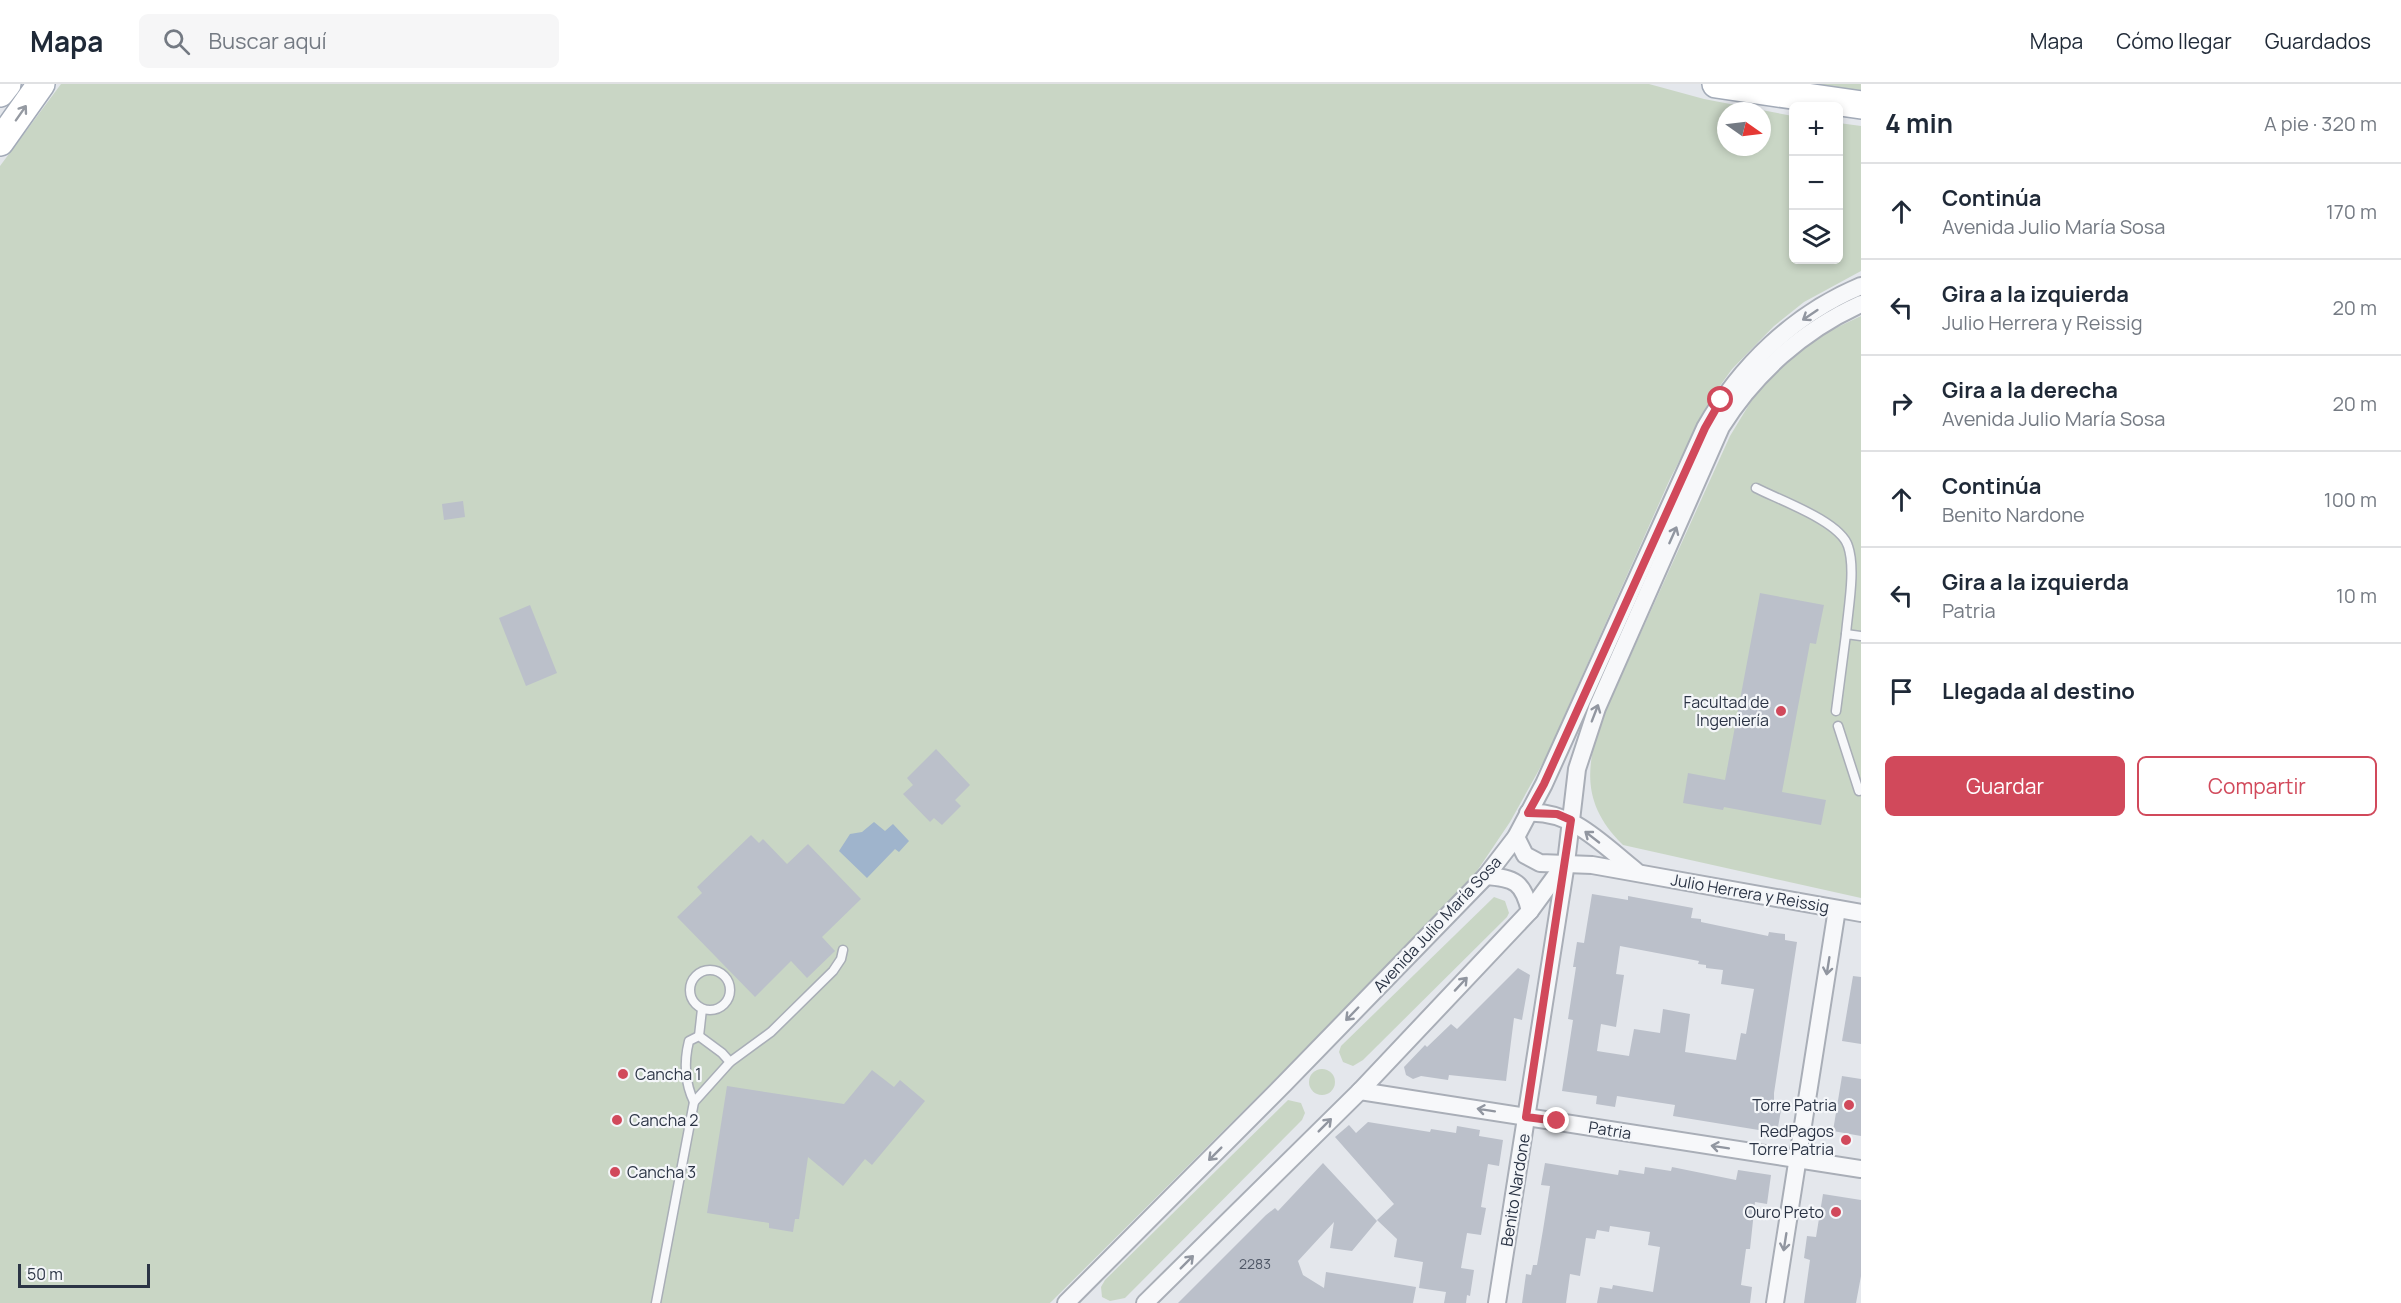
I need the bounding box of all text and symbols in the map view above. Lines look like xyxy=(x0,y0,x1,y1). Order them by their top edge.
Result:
search box xyxy=(139,14,559,68)
text: Mapa xyxy=(30,22,103,60)
icon: search xyxy=(160,25,193,58)
text: Buscar aquí xyxy=(208,26,327,56)
text: Mapa xyxy=(2030,27,2083,55)
text: Cómo llegar xyxy=(2116,27,2232,55)
text: Guardados xyxy=(2265,27,2371,55)
north arrow xyxy=(1717,102,1771,156)
map controls xyxy=(1789,102,1843,264)
button: + xyxy=(1789,102,1843,156)
text: 4 min xyxy=(1885,105,1953,141)
one-way arrow xyxy=(14,106,27,122)
text: A pie · 320 m xyxy=(2264,110,2377,137)
button: − xyxy=(1789,156,1843,210)
text: Continúa xyxy=(1942,183,2042,213)
icon: ahead xyxy=(1885,195,1918,228)
text: 170 m xyxy=(2326,198,2377,225)
button: layers xyxy=(1789,210,1843,264)
text: Avenida Julio María Sosa xyxy=(1942,213,2165,240)
text: Gira a la izquierda xyxy=(1942,279,2129,309)
icon: left xyxy=(1885,291,1918,324)
text: 20 m xyxy=(2332,294,2377,321)
one-way arrow xyxy=(1802,309,1819,321)
text: Julio Herrera y Reissig xyxy=(1942,309,2143,336)
text: Gira a la derecha xyxy=(1942,375,2118,405)
route start xyxy=(1707,386,1733,412)
icon: right xyxy=(1885,387,1918,420)
text: 20 m xyxy=(2332,390,2377,417)
text: Avenida Julio María Sosa xyxy=(1942,405,2165,432)
text: Continúa xyxy=(1942,471,2042,501)
icon: ahead xyxy=(1885,483,1918,516)
text: 100 m xyxy=(2324,486,2377,513)
text: Benito Nardone xyxy=(1942,501,2085,528)
one-way arrow xyxy=(1668,526,1679,544)
text: Gira a la izquierda xyxy=(1942,567,2129,597)
icon: left xyxy=(1885,579,1918,612)
text: 10 m xyxy=(2336,582,2377,609)
text: Patria xyxy=(1942,597,1996,624)
icon: arrive xyxy=(1885,675,1918,708)
text: Llegada al destino xyxy=(1942,676,2135,706)
place label: Facultad de Ingeniería xyxy=(1683,691,1769,731)
marker: Facultad de Ingeniería xyxy=(1774,704,1788,718)
one-way arrow xyxy=(1590,705,1601,723)
button: Guardar xyxy=(1885,756,2125,816)
button: Compartir xyxy=(2137,756,2377,816)
one-way arrow xyxy=(1585,831,1601,844)
street label: Avenida Julio María Sosa xyxy=(1368,851,1506,997)
street label: Julio Herrera y Reissig xyxy=(1669,868,1831,918)
one-way arrow xyxy=(1822,956,1833,976)
one-way arrow xyxy=(1453,977,1468,992)
one-way arrow xyxy=(1344,1007,1359,1022)
place label: Cancha 1 xyxy=(635,1063,701,1085)
marker: Cancha 1 xyxy=(616,1067,630,1081)
place label: Torre Patria xyxy=(1752,1094,1837,1116)
marker: Torre Patria xyxy=(1842,1098,1856,1112)
one-way arrow xyxy=(1477,1105,1496,1116)
route end xyxy=(1543,1107,1569,1133)
place label: Cancha 2 xyxy=(629,1109,698,1131)
marker: Cancha 2 xyxy=(610,1113,624,1127)
street label: Patria xyxy=(1587,1116,1633,1144)
one-way arrow xyxy=(1318,1117,1333,1132)
place label: RedPagos Torre Patria xyxy=(1749,1120,1834,1160)
street label: Benito Nardone xyxy=(1495,1132,1535,1248)
marker: RedPagos Torre Patria xyxy=(1839,1133,1853,1147)
one-way arrow xyxy=(1711,1141,1731,1152)
one-way arrow xyxy=(1208,1146,1222,1161)
place label: Cancha 3 xyxy=(627,1161,696,1183)
marker: Cancha 3 xyxy=(608,1165,622,1179)
place label: Ouro Preto xyxy=(1744,1201,1824,1223)
marker: Ouro Preto xyxy=(1829,1205,1843,1219)
one-way arrow xyxy=(1779,1232,1790,1251)
one-way arrow xyxy=(1179,1254,1194,1269)
house number: 2283 xyxy=(1239,1254,1271,1273)
scale bar xyxy=(18,1261,150,1288)
text: 50 m xyxy=(27,1263,63,1285)

